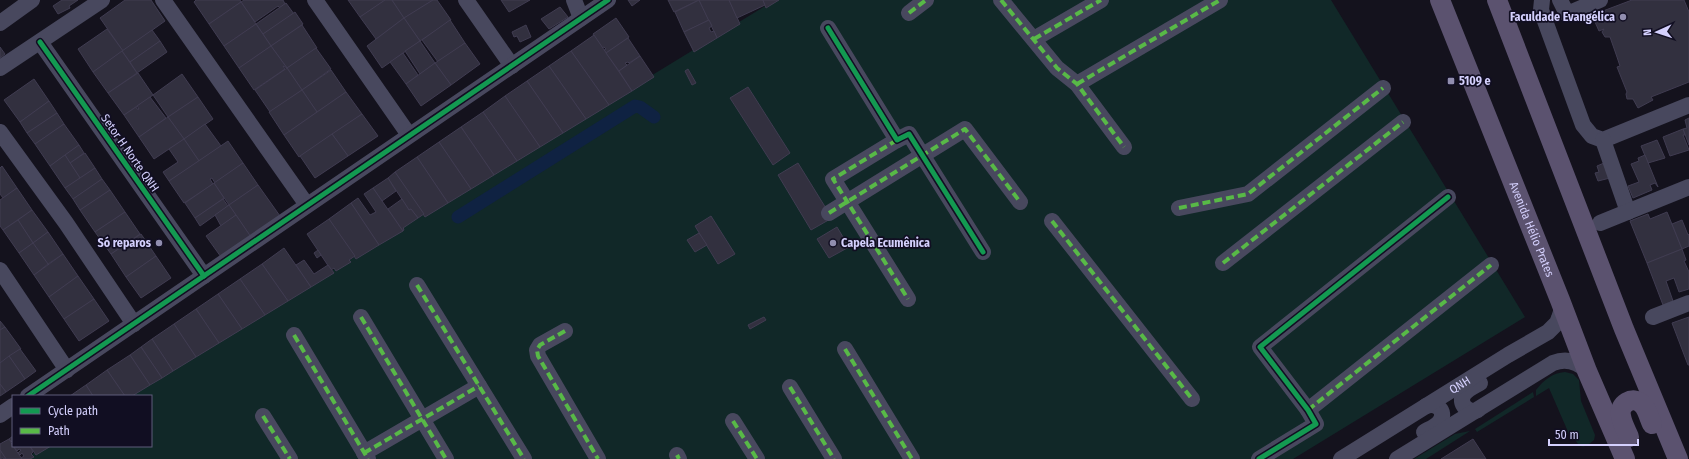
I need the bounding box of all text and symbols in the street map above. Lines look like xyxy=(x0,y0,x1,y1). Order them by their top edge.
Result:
place label: Faculdade Evangélica xyxy=(1510,10,1615,24)
marker: Faculdade Evangélica xyxy=(1618,12,1628,22)
north arrow xyxy=(1637,12,1677,52)
text: N xyxy=(1641,29,1654,36)
place label: 5109 e xyxy=(1459,74,1491,88)
marker: 5109 e xyxy=(1446,76,1456,86)
street label: Setor H Norte QNH xyxy=(98,112,162,194)
street label: Avenida Hélio Prates xyxy=(1506,180,1557,279)
place label: Só reparos xyxy=(98,236,152,250)
place label: Capela Ecumênica xyxy=(841,236,930,250)
marker: Só reparos xyxy=(154,238,164,248)
marker: Capela Ecumênica xyxy=(828,238,838,248)
street label: QNH xyxy=(1447,373,1473,397)
legend xyxy=(12,395,152,447)
text: Cycle path xyxy=(48,404,98,418)
scale bar xyxy=(1549,421,1638,447)
text: Path xyxy=(48,424,70,438)
text: 50 m xyxy=(1555,428,1579,442)

